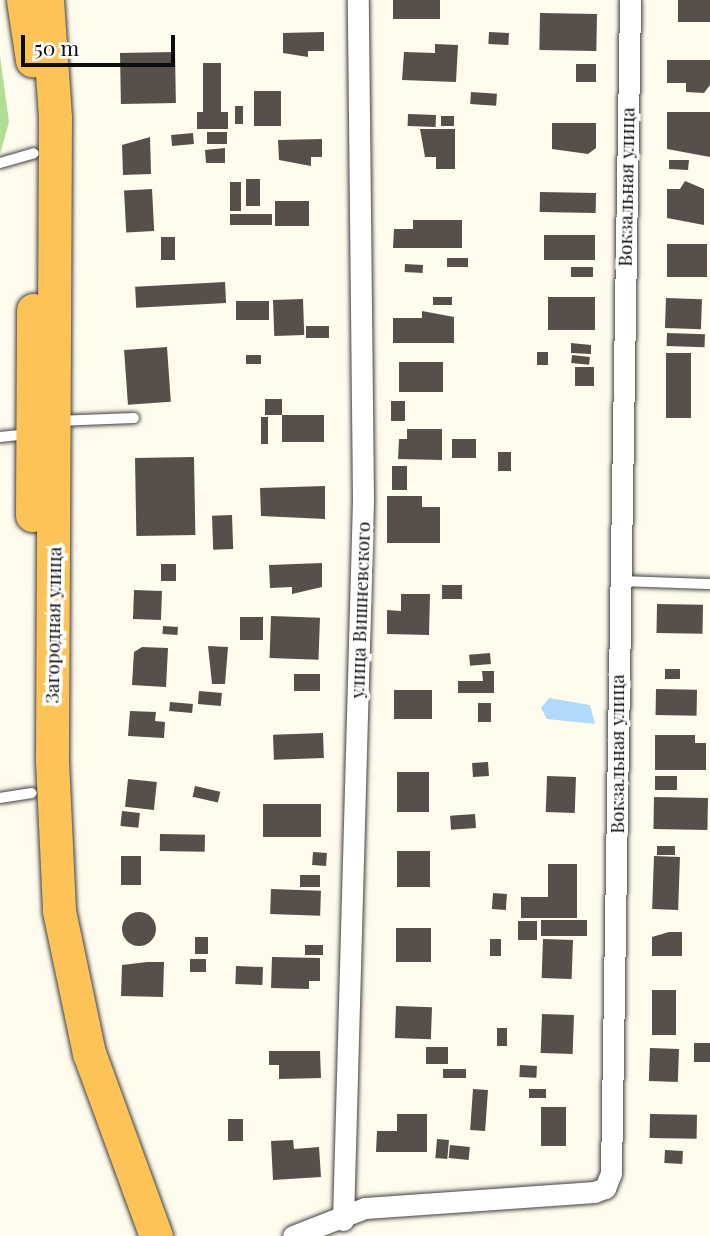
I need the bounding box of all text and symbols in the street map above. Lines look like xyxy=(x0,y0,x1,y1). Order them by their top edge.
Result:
scale bar xyxy=(24,21,178,65)
text: 50 m xyxy=(34,33,79,61)
street label: Вокзальная улица xyxy=(613,107,639,267)
street label: улица Вишневского xyxy=(346,521,374,699)
street label: Загородная улица xyxy=(40,546,66,704)
street label: Вокзальная улица xyxy=(606,674,628,834)

